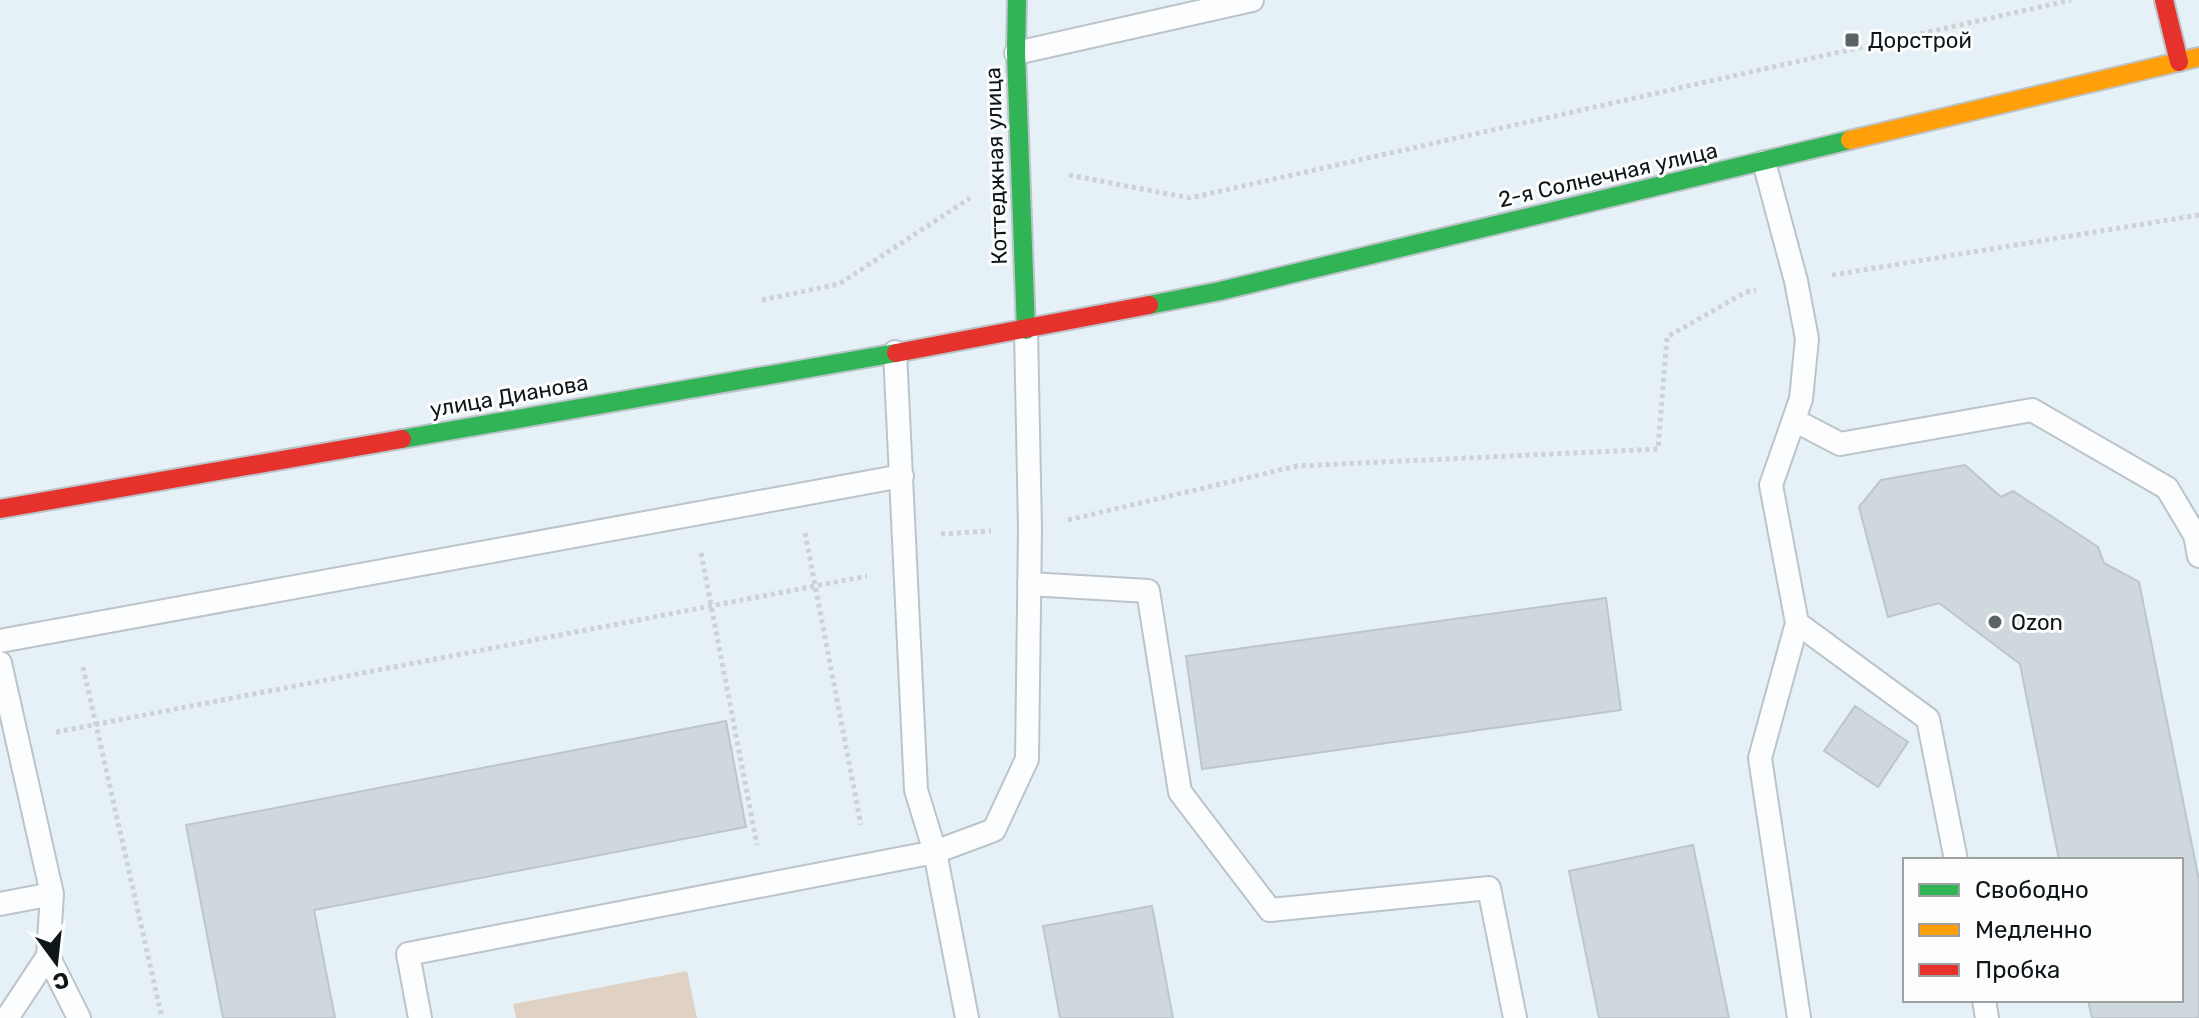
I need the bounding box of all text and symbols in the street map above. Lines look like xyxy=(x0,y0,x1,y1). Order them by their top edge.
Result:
place label: Дорстрой xyxy=(1868,27,1972,54)
marker: Дорстрой xyxy=(1843,31,1861,49)
street label: Коттеджная улица xyxy=(979,67,1013,265)
street label: 2-я Солнечная улица xyxy=(1496,137,1720,213)
street label: улица Дианова xyxy=(428,369,590,423)
place label: Ozon xyxy=(2011,609,2063,636)
marker: Ozon xyxy=(1986,613,2004,631)
legend xyxy=(1903,858,2183,1002)
text: Свободно xyxy=(1975,876,2089,904)
text: Медленно xyxy=(1975,916,2092,944)
north arrow xyxy=(16,922,96,1002)
text: Пробка xyxy=(1975,956,2060,984)
text: С xyxy=(50,966,72,996)

